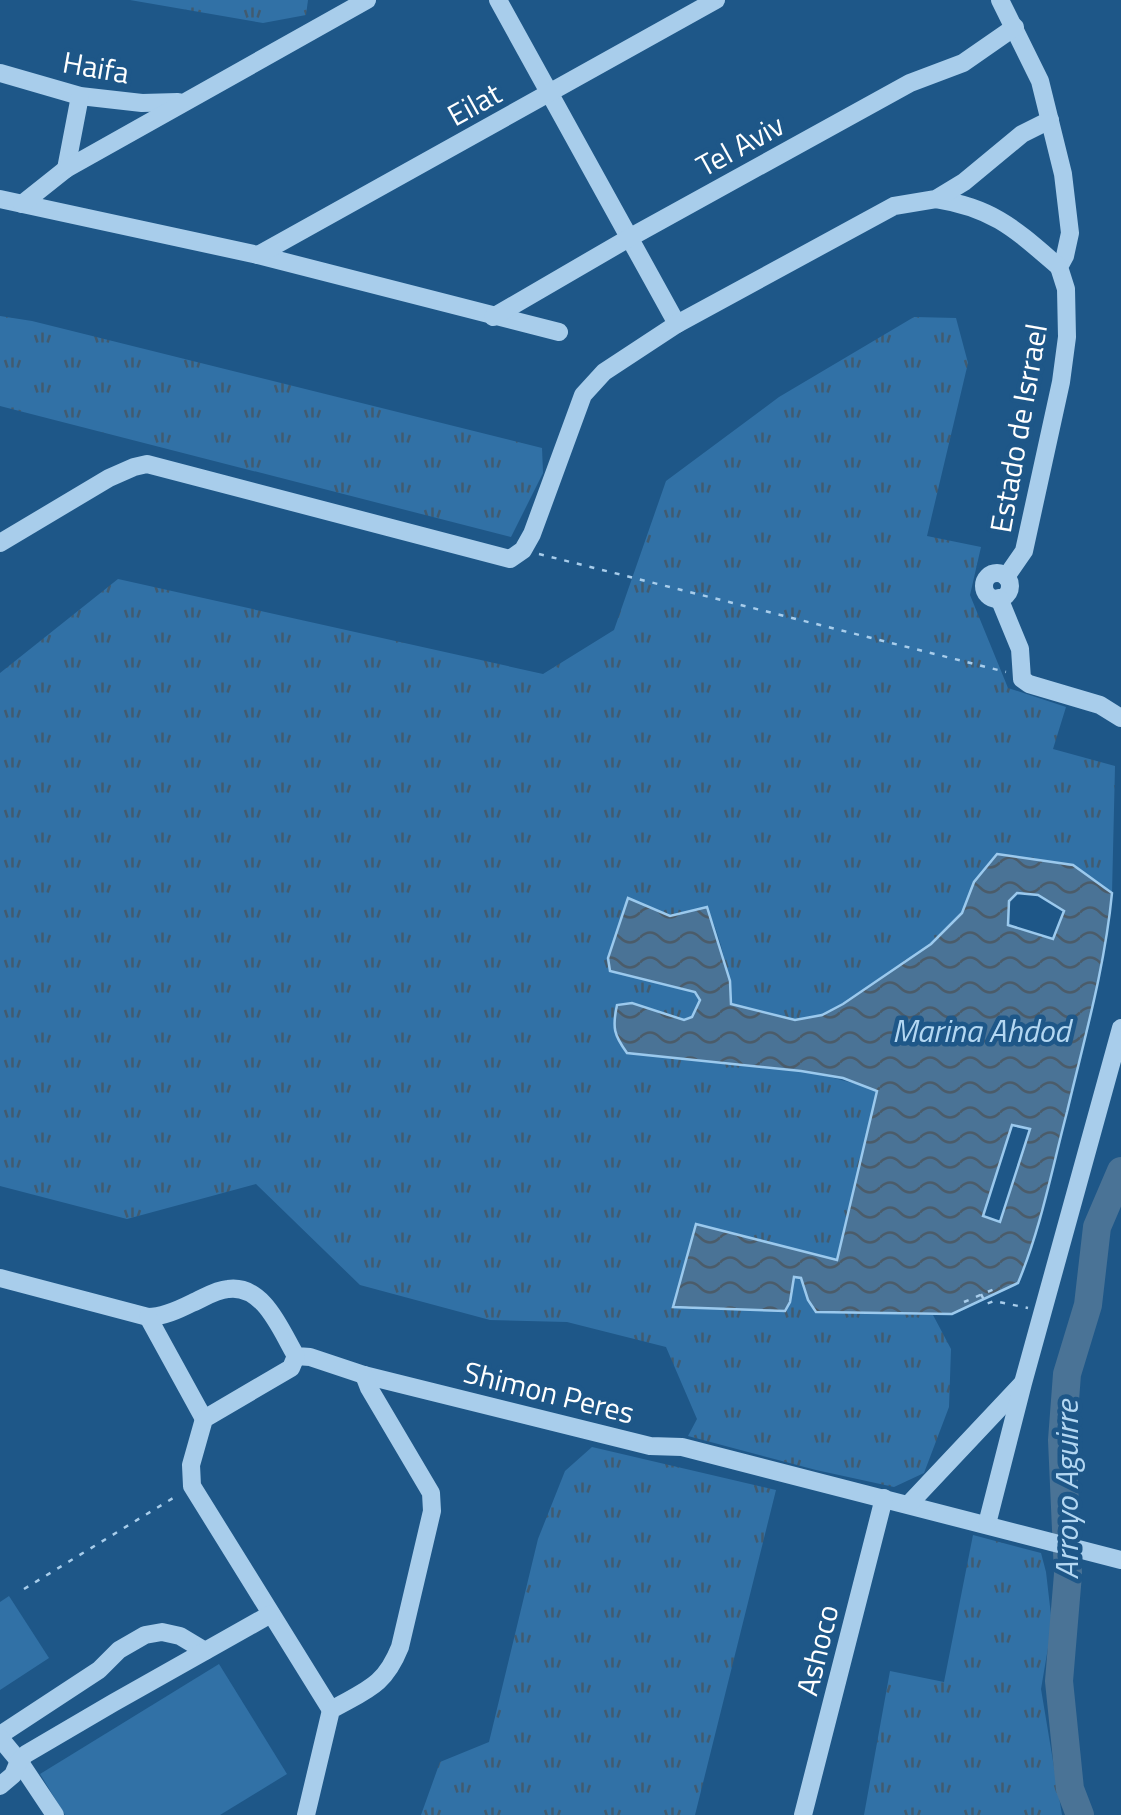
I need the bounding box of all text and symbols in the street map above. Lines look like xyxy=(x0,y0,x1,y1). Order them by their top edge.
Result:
street label: Haifa xyxy=(59,39,133,95)
street label: Eilat xyxy=(439,70,510,138)
street label: Tel Aviv xyxy=(688,102,792,188)
street label: Estado de Isrrael xyxy=(977,320,1059,536)
water label: Marina Ahdod xyxy=(892,1006,1074,1054)
street label: Shimon Peres xyxy=(459,1349,639,1435)
water label: Arroyo Aguirre xyxy=(1042,1398,1090,1580)
street label: Ashoco xyxy=(783,1600,851,1700)

